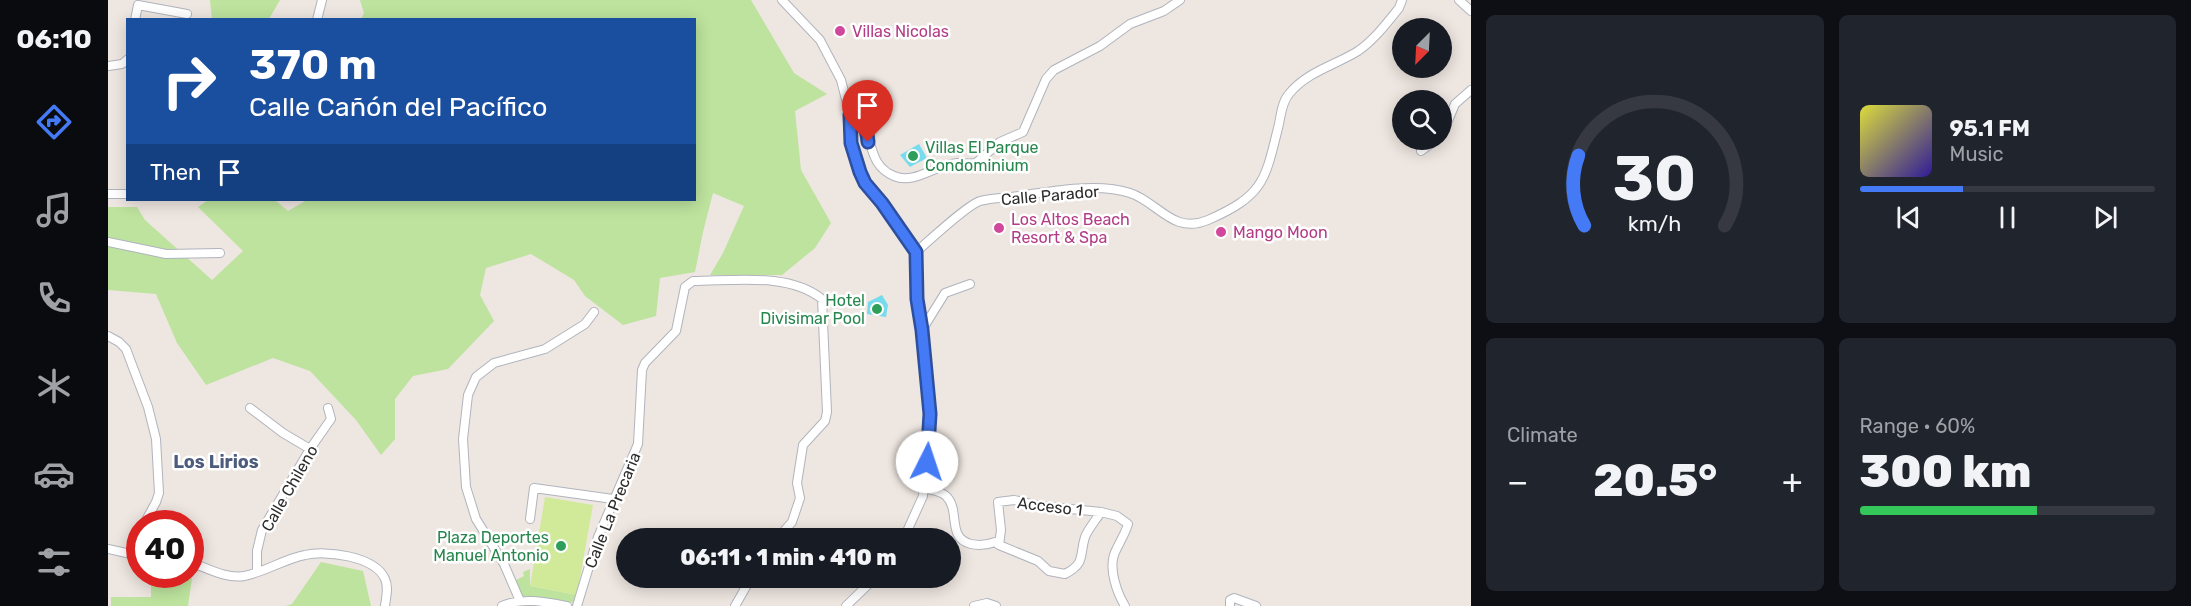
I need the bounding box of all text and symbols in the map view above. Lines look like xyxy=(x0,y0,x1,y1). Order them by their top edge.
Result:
north arrow xyxy=(1392,18,1452,78)
map controls xyxy=(1392,18,1452,150)
place label: Villas Nicolas xyxy=(852,22,949,41)
text: 06:10 xyxy=(16,23,92,55)
marker: Villas Nicolas xyxy=(833,24,847,38)
text: 370 m xyxy=(249,40,377,90)
icon: right xyxy=(150,42,228,120)
pin xyxy=(842,80,893,142)
icon: arrive xyxy=(851,89,884,122)
button: search xyxy=(1392,90,1452,150)
text: Calle Cañón del Pacífico xyxy=(249,91,547,123)
icon: directions xyxy=(33,101,75,143)
text: 95.1 FM xyxy=(1950,115,2030,142)
place label: Villas El Parque Condominium xyxy=(925,138,1039,175)
text: 30 xyxy=(1613,142,1697,216)
text: Music xyxy=(1950,142,2004,166)
marker: Villas El Parque Condominium xyxy=(906,149,920,163)
icon: arrive xyxy=(213,156,246,189)
text: Then xyxy=(150,159,201,186)
street label: Calle Parador xyxy=(1000,182,1100,209)
icon: music xyxy=(33,189,75,231)
icon: previous xyxy=(1892,201,1925,234)
icon: pause xyxy=(1991,201,2024,234)
icon: next xyxy=(2089,201,2122,234)
place label: Los Altos Beach Resort & Spa xyxy=(1011,210,1130,247)
text: km/h xyxy=(1628,212,1682,237)
marker: Los Altos Beach Resort & Spa xyxy=(992,221,1006,235)
place label: Mango Moon xyxy=(1233,223,1328,242)
marker: Mango Moon xyxy=(1214,225,1228,239)
icon: phone xyxy=(33,277,75,319)
place label: Hotel Divisimar Pool xyxy=(760,291,865,328)
marker: Hotel Divisimar Pool xyxy=(870,302,884,316)
icon: climate xyxy=(33,365,75,407)
text: Range · 60% xyxy=(1860,414,1975,438)
text: Climate xyxy=(1507,423,1578,447)
position arrow xyxy=(895,430,959,494)
street label: Calle Chileno xyxy=(257,442,322,535)
text: 300 km xyxy=(1860,445,2032,498)
street label: Calle La Precaria xyxy=(581,449,644,571)
district label: Los Lirios xyxy=(173,451,259,473)
icon: car xyxy=(33,453,75,495)
text: 20.5° xyxy=(1593,454,1717,507)
text: − xyxy=(1507,462,1528,501)
text: + xyxy=(1782,462,1803,501)
street label: Acceso 1 xyxy=(1016,493,1084,520)
speed limit sign: 40 xyxy=(126,510,204,588)
place label: Plaza Deportes Manuel Antonio xyxy=(433,528,549,565)
marker: Plaza Deportes Manuel Antonio xyxy=(554,539,568,553)
icon: filters xyxy=(33,541,75,583)
text: 06:11 · 1 min · 410 m xyxy=(680,544,897,571)

